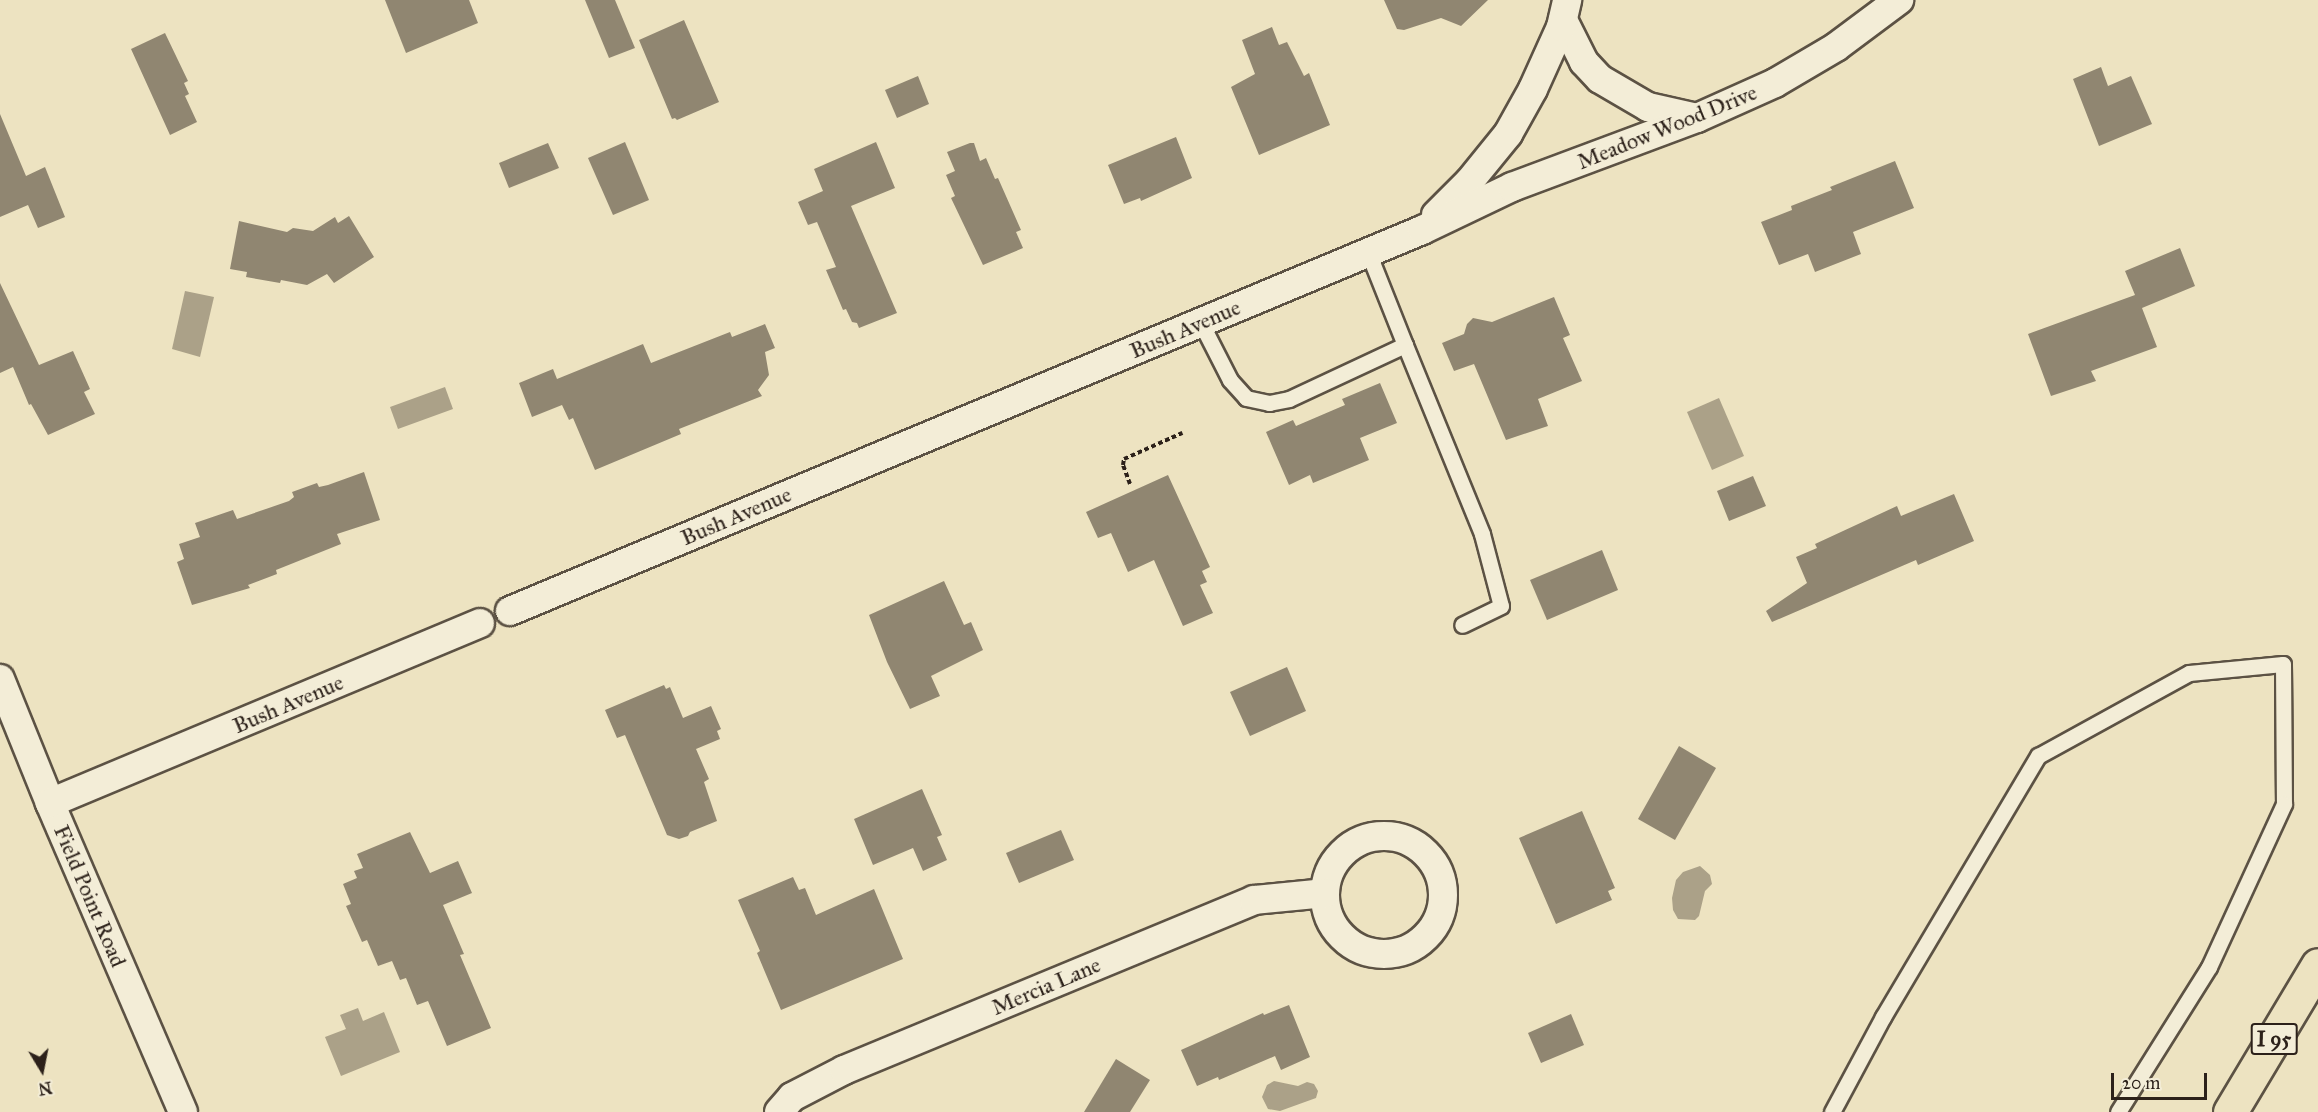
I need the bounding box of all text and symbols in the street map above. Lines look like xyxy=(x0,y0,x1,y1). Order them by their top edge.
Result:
street label: Meadow Wood Drive xyxy=(1573,79,1761,175)
street label: Bush Avenue xyxy=(1126,294,1244,364)
street label: Bush Avenue xyxy=(677,481,795,551)
street label: Bush Avenue xyxy=(229,669,347,739)
street label: Field Point Road xyxy=(48,821,132,971)
street label: Mercia Lane xyxy=(988,951,1104,1021)
road number: I 95 xyxy=(2250,1021,2298,1057)
north arrow xyxy=(12,1040,72,1100)
scale bar xyxy=(2114,1061,2210,1099)
text: 20 m xyxy=(2122,1072,2160,1094)
text: N xyxy=(37,1078,54,1099)

